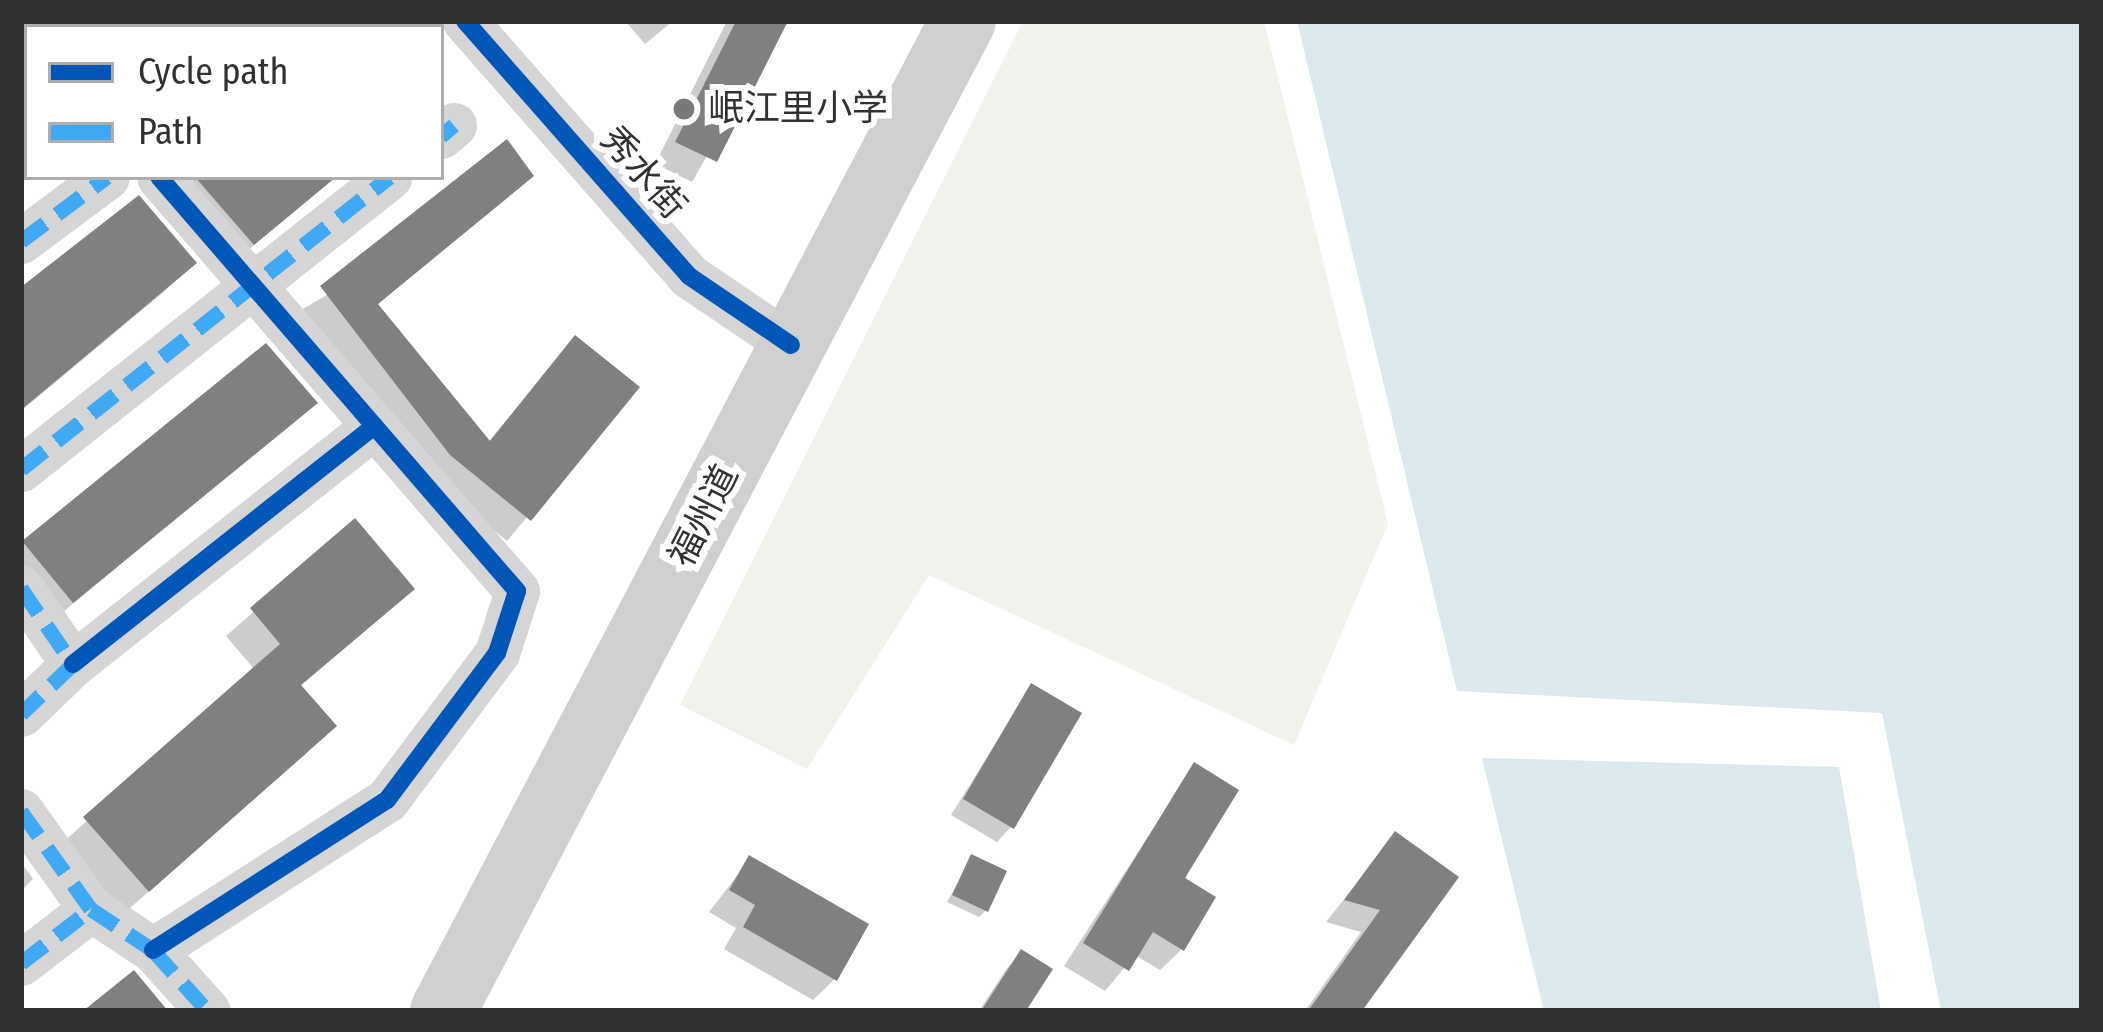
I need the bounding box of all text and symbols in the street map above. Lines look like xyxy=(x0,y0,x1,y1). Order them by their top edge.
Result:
legend xyxy=(24,24,444,180)
text: Cycle path xyxy=(138,50,289,94)
place label: 岷江里小学 xyxy=(708,87,888,131)
marker: 岷江里小学 xyxy=(671,96,697,122)
text: Path xyxy=(138,110,203,154)
street label: 秀水街 xyxy=(591,118,695,228)
street label: 福州道 xyxy=(660,458,748,574)

